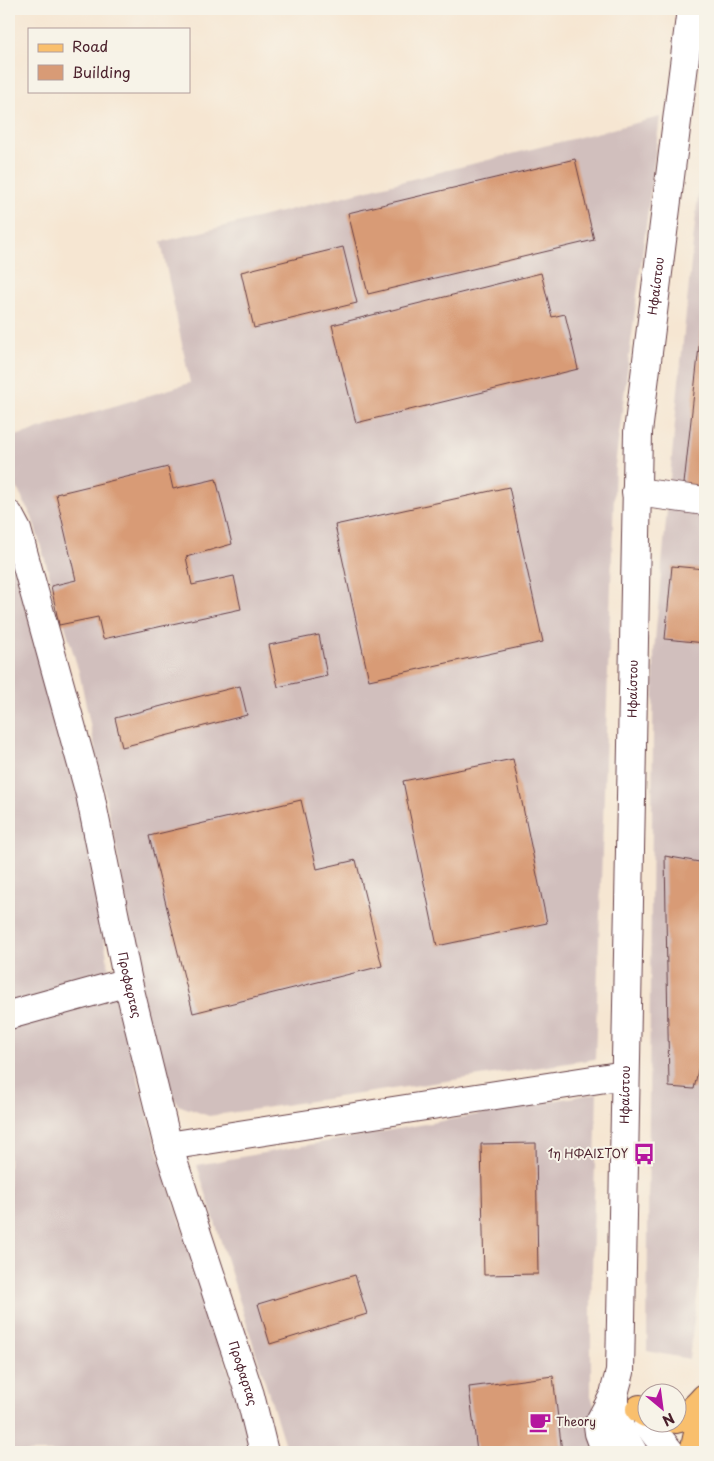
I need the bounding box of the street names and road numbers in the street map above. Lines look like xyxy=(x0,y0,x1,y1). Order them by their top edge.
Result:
street label: Ηφαίστου xyxy=(643,256,668,316)
street label: Ηφαίστου xyxy=(623,659,642,718)
street label: Προφαρτας xyxy=(114,950,146,1020)
street label: Ηφαίστου xyxy=(615,1065,634,1124)
street label: Προφαρτας xyxy=(225,1338,262,1408)

